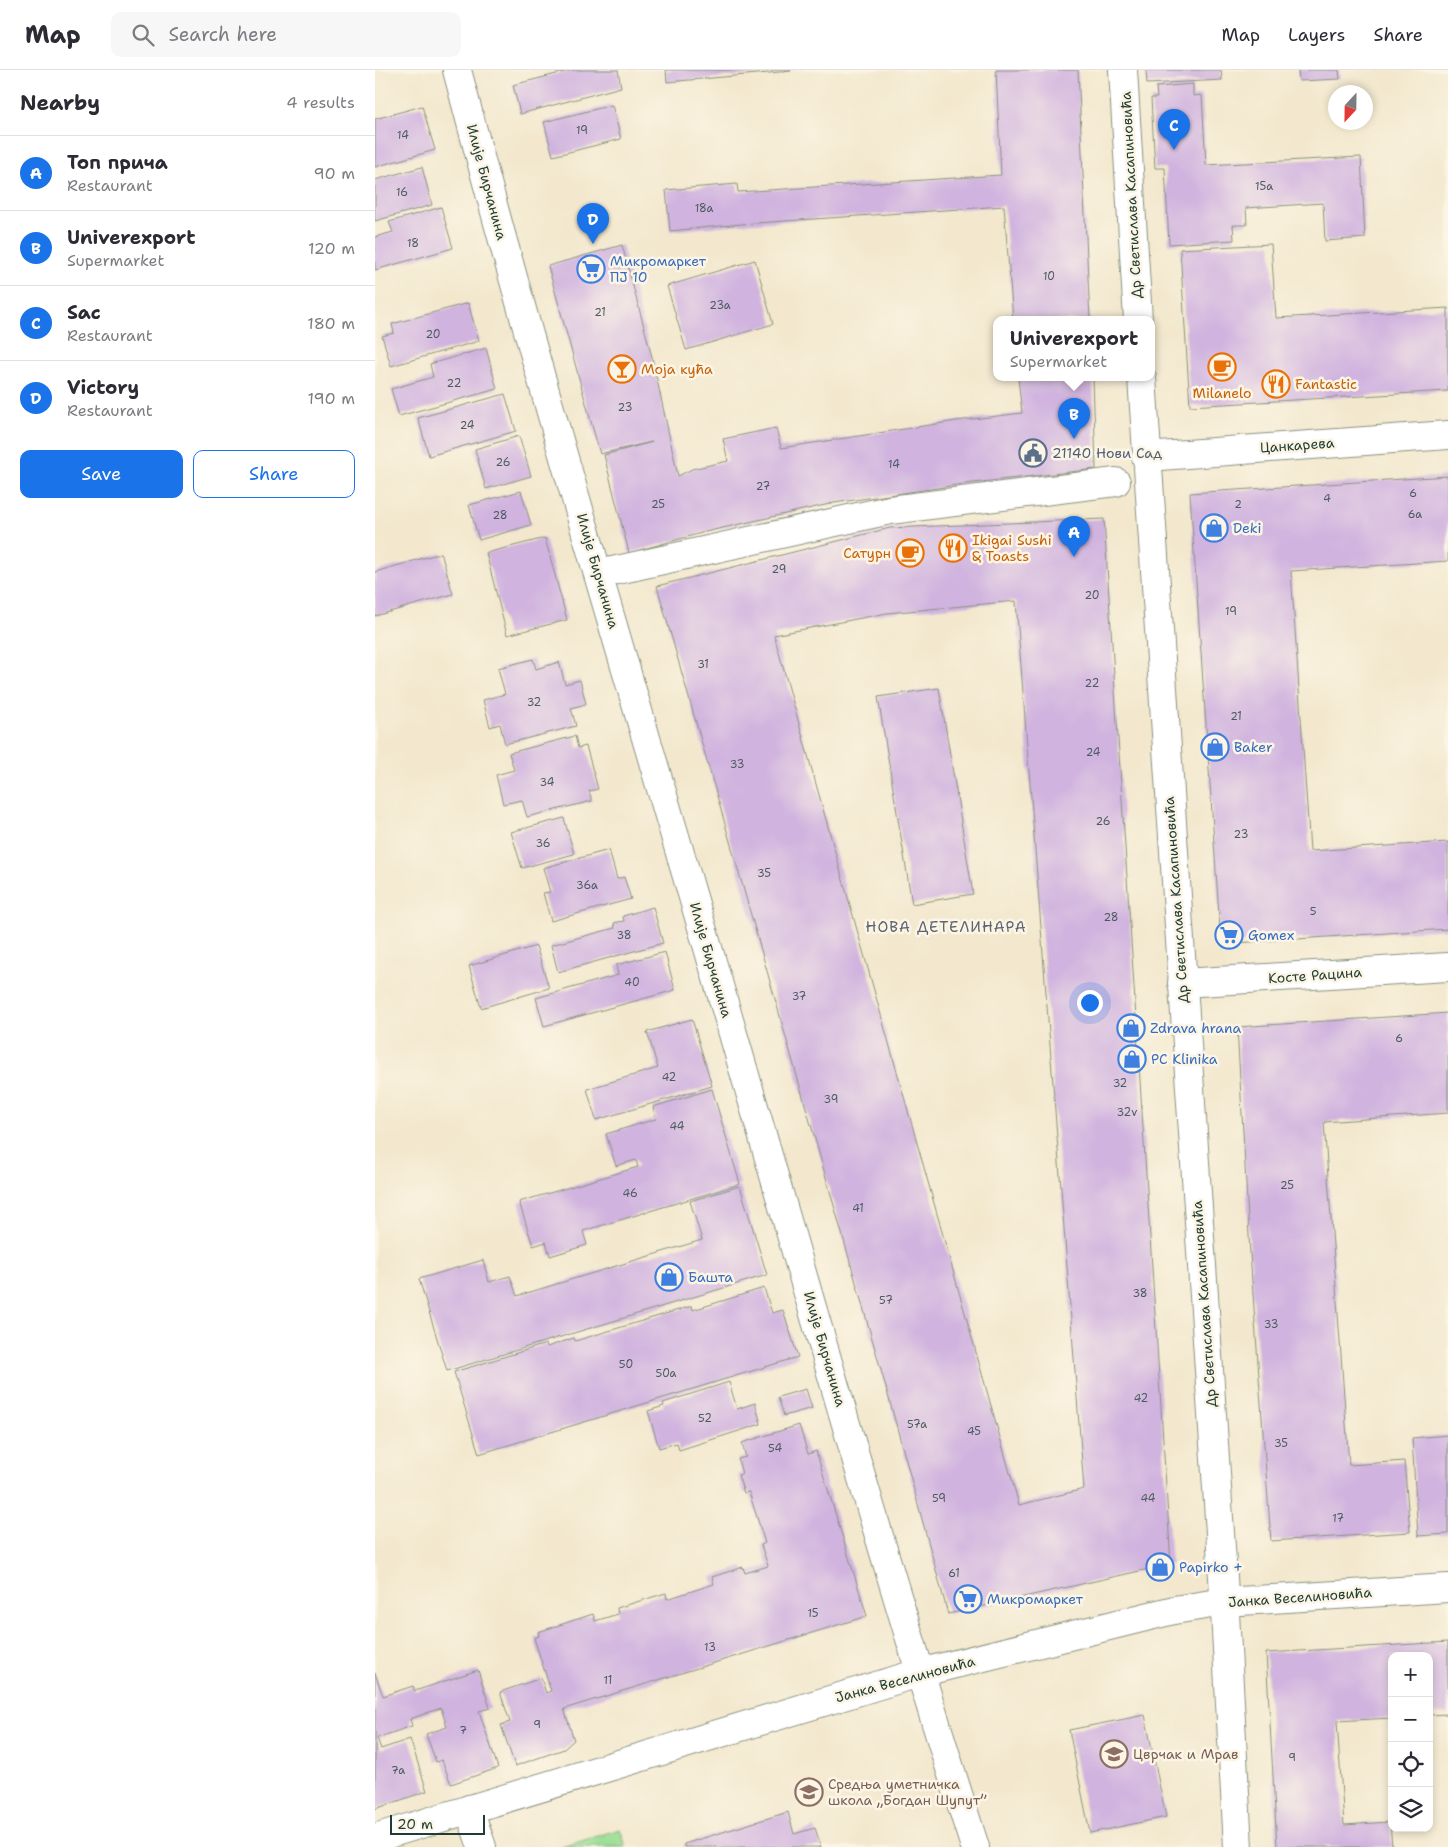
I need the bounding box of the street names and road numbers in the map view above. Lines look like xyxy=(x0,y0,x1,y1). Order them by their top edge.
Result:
street label: Др Светислава Касапиновића xyxy=(1117,91,1145,299)
street label: Илије Бирчанина xyxy=(463,122,511,242)
street label: Цанкарева xyxy=(1259,433,1335,457)
street label: Илије Бирчанина xyxy=(573,511,623,631)
street label: Др Светислава Касапиновића xyxy=(1160,796,1192,1004)
street label: Илије Бирчанина xyxy=(686,900,736,1020)
street label: Косте Рацина xyxy=(1268,963,1363,987)
street label: Др Светислава Касапиновића xyxy=(1188,1200,1220,1408)
street label: Илије Бирчанина xyxy=(800,1289,850,1409)
street label: Јанка Веселиновића xyxy=(1228,1583,1373,1611)
street label: Јанка Веселиновића xyxy=(833,1652,977,1706)

